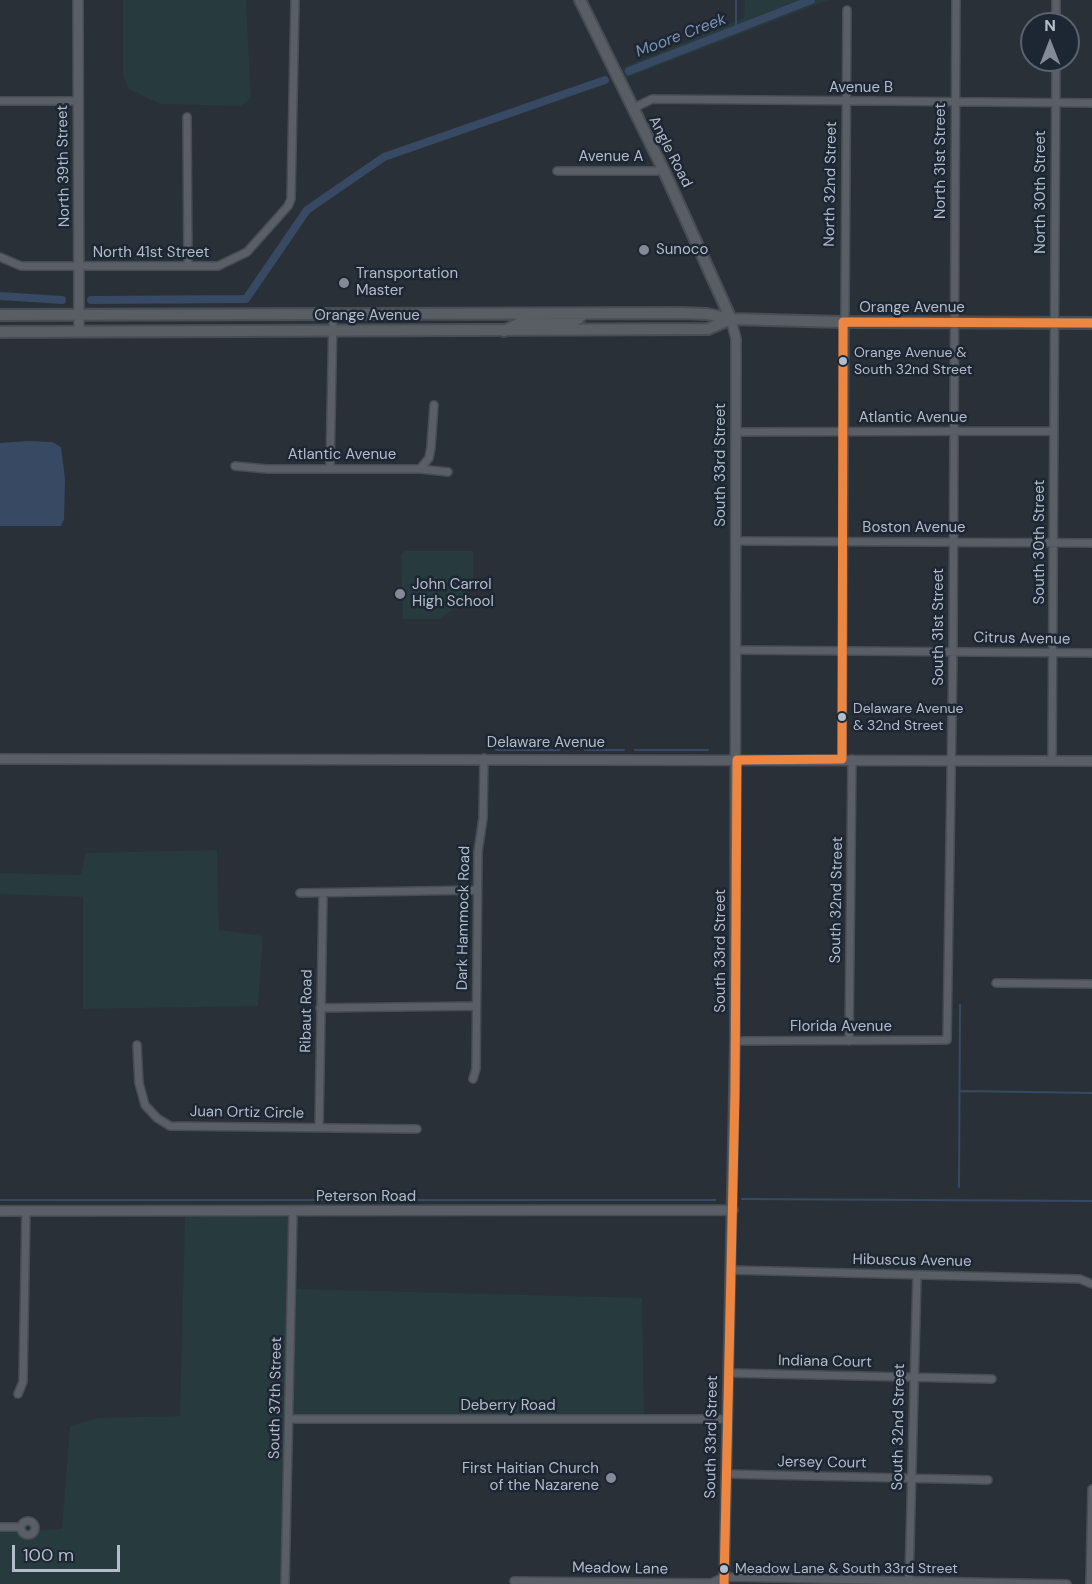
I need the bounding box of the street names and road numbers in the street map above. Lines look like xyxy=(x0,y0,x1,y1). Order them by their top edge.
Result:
street label: Avenue B xyxy=(829,79,893,97)
street label: North 31st Street xyxy=(932,103,950,219)
street label: North 39th Street xyxy=(54,105,74,227)
street label: Angle Road xyxy=(644,113,696,191)
street label: North 32nd Street xyxy=(821,121,841,247)
street label: North 30th Street xyxy=(1032,130,1050,254)
street label: Avenue A xyxy=(579,148,643,166)
street label: North 41st Street xyxy=(93,244,209,262)
street label: Orange Avenue xyxy=(859,299,965,317)
street label: Orange Avenue xyxy=(314,307,420,325)
street label: South 33rd Street xyxy=(712,403,730,527)
street label: Atlantic Avenue xyxy=(859,409,967,427)
street label: Atlantic Avenue xyxy=(288,446,396,464)
street label: South 30th Street xyxy=(1031,480,1049,604)
street label: Boston Avenue xyxy=(862,519,966,537)
street label: South 31st Street xyxy=(930,568,948,686)
street label: Citrus Avenue xyxy=(973,629,1071,649)
street label: Delaware Avenue xyxy=(487,734,605,752)
street label: South 32nd Street xyxy=(827,837,847,963)
street label: Dark Hammock Road xyxy=(454,846,474,990)
street label: South 33rd Street xyxy=(712,889,730,1013)
street label: Ribaut Road xyxy=(297,969,317,1053)
street label: Florida Avenue xyxy=(790,1018,892,1036)
street label: Juan Ortiz Circle xyxy=(190,1103,304,1123)
street label: Peterson Road xyxy=(316,1188,416,1206)
street label: Hibuscus Avenue xyxy=(852,1251,972,1271)
street label: South 37th Street xyxy=(266,1337,286,1459)
street label: Indiana Court xyxy=(778,1352,872,1372)
street label: South 32nd Street xyxy=(889,1364,909,1490)
street label: South 33rd Street xyxy=(702,1375,722,1499)
street label: Deberry Road xyxy=(460,1397,556,1415)
street label: Jersey Court xyxy=(777,1453,867,1473)
street label: Meadow Lane xyxy=(572,1559,668,1579)

